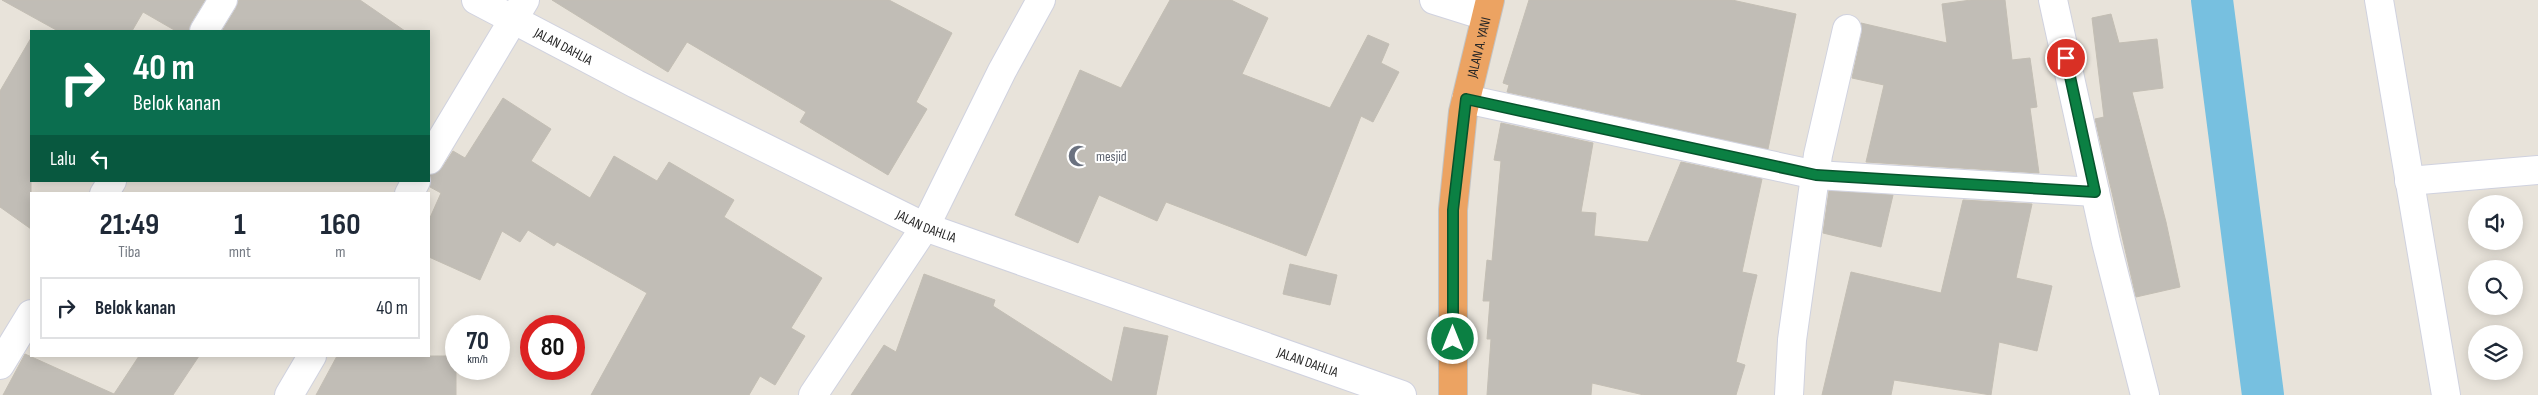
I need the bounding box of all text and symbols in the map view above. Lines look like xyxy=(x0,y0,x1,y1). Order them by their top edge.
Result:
street label: JALAN A. YANI xyxy=(1463,15,1495,80)
street label: JALAN DAHLIA xyxy=(531,24,596,69)
pin xyxy=(2045,37,2087,79)
icon: arrive xyxy=(2052,44,2080,72)
text: 40 m xyxy=(133,47,195,90)
icon: right xyxy=(50,50,115,115)
text: Belok kanan xyxy=(133,90,221,117)
mosque icon: mesjid xyxy=(1066,143,1092,169)
icon: left xyxy=(86,145,114,173)
text: Lalu xyxy=(50,148,76,171)
place label: mesjid xyxy=(1096,148,1127,165)
map controls xyxy=(2468,195,2523,380)
button: sound xyxy=(2468,195,2523,250)
street label: JALAN DAHLIA xyxy=(892,206,959,247)
text: 21:49 xyxy=(99,207,159,243)
text: 1 xyxy=(234,207,246,243)
text: 160 xyxy=(320,207,361,243)
text: Tiba xyxy=(118,243,141,262)
text: mnt xyxy=(229,243,251,262)
text: m xyxy=(335,243,346,262)
button: search xyxy=(2468,260,2523,315)
icon: right xyxy=(52,294,80,322)
text: Belok kanan xyxy=(95,297,176,320)
text: 40 m xyxy=(376,297,408,320)
position arrow xyxy=(1426,312,1478,364)
speed limit sign: 80 xyxy=(520,315,585,380)
button: layers xyxy=(2468,325,2523,380)
text: 70 xyxy=(466,326,489,357)
street label: JALAN DAHLIA xyxy=(1274,343,1341,381)
text: km/h xyxy=(467,352,488,367)

